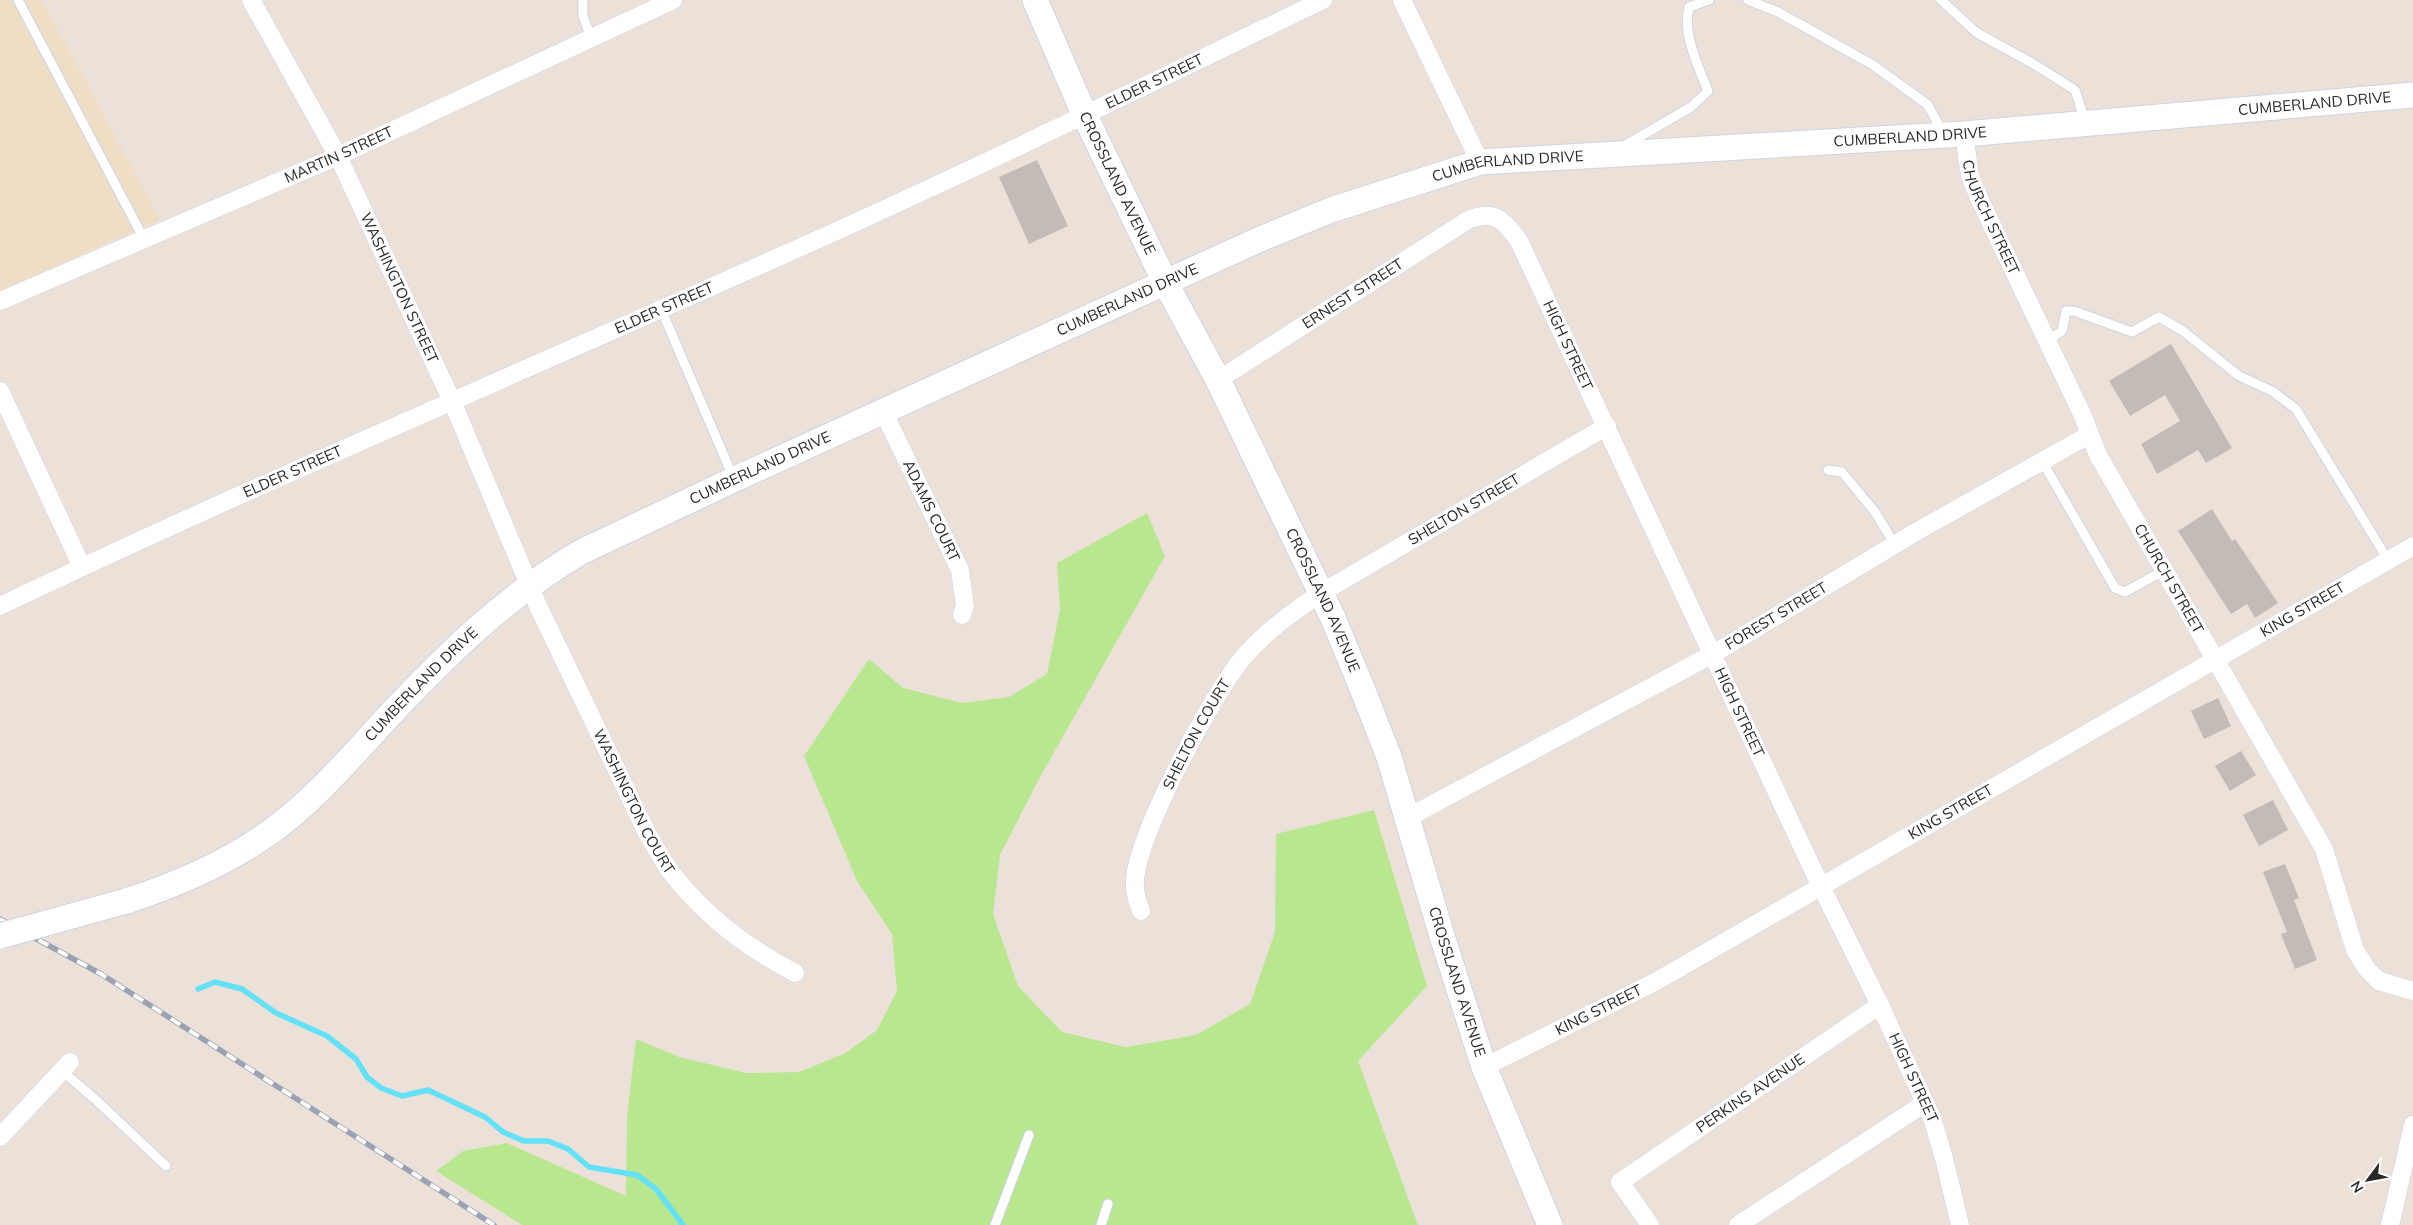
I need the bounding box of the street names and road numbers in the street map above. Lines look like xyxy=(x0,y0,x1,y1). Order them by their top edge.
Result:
street label: ELDER STREET xyxy=(1102,49,1206,113)
street label: CUMBERLAND DRIVE xyxy=(2237,87,2392,119)
street label: CROSSLAND AVENUE xyxy=(1075,108,1161,258)
street label: MARTIN STREET xyxy=(281,122,396,187)
street label: CUMBERLAND DRIVE xyxy=(1833,122,1988,151)
street label: CUMBERLAND DRIVE xyxy=(1429,146,1584,186)
street label: CHURCH STREET xyxy=(1959,158,2024,277)
street label: WASHINGTON STREET xyxy=(357,209,443,366)
street label: ERNEST STREET xyxy=(1298,254,1407,333)
street label: CUMBERLAND DRIVE xyxy=(1053,259,1201,340)
street label: ELDER STREET xyxy=(611,277,716,338)
street label: HIGH STREET xyxy=(1539,297,1597,393)
street label: CUMBERLAND DRIVE xyxy=(686,427,834,508)
street label: ELDER STREET xyxy=(240,441,345,501)
street label: ADAMS COURT xyxy=(899,457,965,565)
street label: SHELTON STREET xyxy=(1404,469,1523,549)
street label: CHURCH STREET xyxy=(2130,520,2208,637)
street label: CROSSLAND AVENUE xyxy=(1282,525,1365,675)
street label: FOREST STREET xyxy=(1721,577,1831,654)
street label: KING STREET xyxy=(2257,577,2348,641)
street label: CUMBERLAND DRIVE xyxy=(360,623,482,745)
street label: HIGH STREET xyxy=(1711,664,1769,760)
street label: SHELTON COURT xyxy=(1158,675,1234,792)
street label: WASHINGTON COURT xyxy=(589,726,679,878)
street label: KING STREET xyxy=(1905,780,1996,843)
street label: CROSSLAND AVENUE xyxy=(1425,904,1490,1059)
street label: KING STREET xyxy=(1552,980,1645,1039)
street label: HIGH STREET xyxy=(1885,1030,1943,1126)
street label: PERKINS AVENUE xyxy=(1692,1049,1808,1137)

